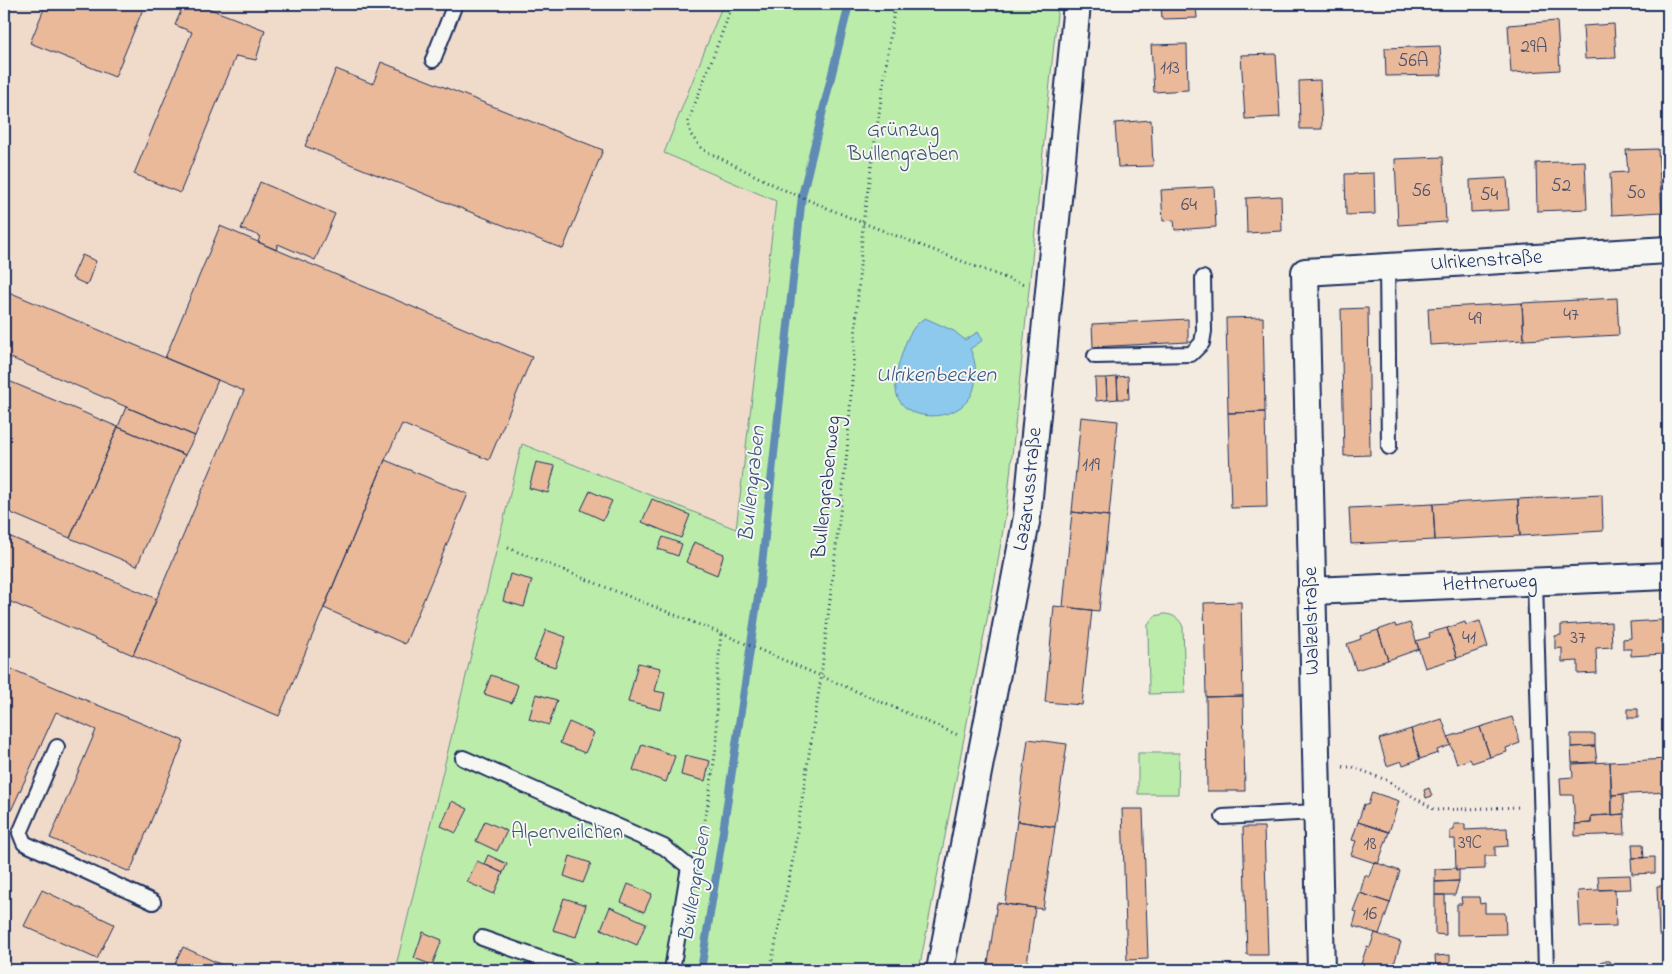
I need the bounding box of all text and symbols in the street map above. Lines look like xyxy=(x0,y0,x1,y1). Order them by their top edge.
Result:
house number: 29A xyxy=(1521,34,1547,61)
house number: 56A xyxy=(1398,48,1428,75)
house number: 113 xyxy=(1160,55,1180,82)
park label: Grünzug Bullengraben xyxy=(846,116,959,172)
house number: 52 xyxy=(1551,173,1571,200)
house number: 56 xyxy=(1411,178,1431,205)
house number: 50 xyxy=(1626,180,1646,207)
house number: 54 xyxy=(1480,182,1499,209)
house number: 64 xyxy=(1181,192,1197,219)
street label: Ulrikenstraße xyxy=(1430,243,1544,279)
house number: 47 xyxy=(1563,302,1579,329)
house number: 49 xyxy=(1468,306,1482,333)
water label: Ulrikenbecken xyxy=(876,360,997,392)
street label: Bullengrabenweg xyxy=(804,414,851,561)
water label: Bullengraben xyxy=(731,423,775,544)
street label: Lazarusstraße xyxy=(1006,425,1051,554)
house number: 119 xyxy=(1082,452,1100,479)
street label: Walzelstraße xyxy=(1296,566,1328,676)
street label: Hettnerweg xyxy=(1442,567,1538,600)
house number: 41 xyxy=(1462,625,1476,652)
house number: 37 xyxy=(1570,625,1586,652)
park label: Alpenveilchen xyxy=(511,818,623,848)
water label: Bullengraben xyxy=(671,823,721,944)
house number: 39C xyxy=(1458,830,1482,857)
house number: 18 xyxy=(1363,831,1377,858)
house number: 16 xyxy=(1363,901,1377,928)

